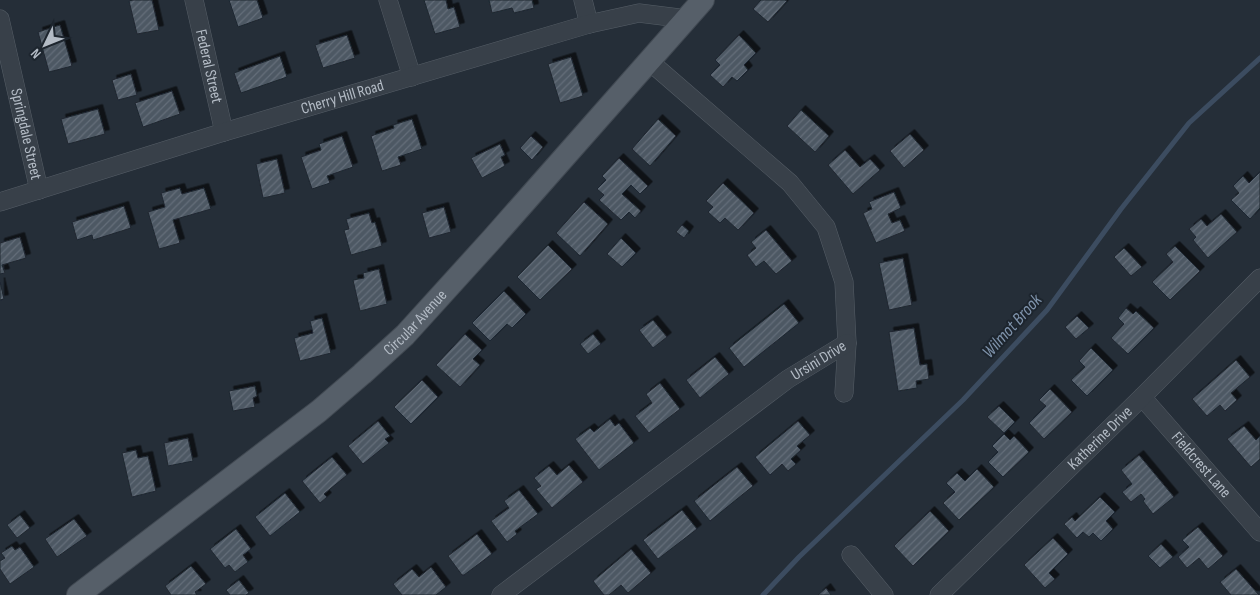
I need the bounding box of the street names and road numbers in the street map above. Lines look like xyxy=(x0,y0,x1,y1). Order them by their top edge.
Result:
street label: Federal Street xyxy=(191,28,227,105)
street label: Cherry Hill Road xyxy=(299,76,386,118)
street label: Springdale Street xyxy=(7,87,46,182)
street label: Circular Avenue xyxy=(379,286,451,359)
street label: Ursini Drive xyxy=(787,336,850,384)
street label: Katherine Drive xyxy=(1064,402,1136,474)
street label: Fieldcrest Lane xyxy=(1167,428,1235,502)

